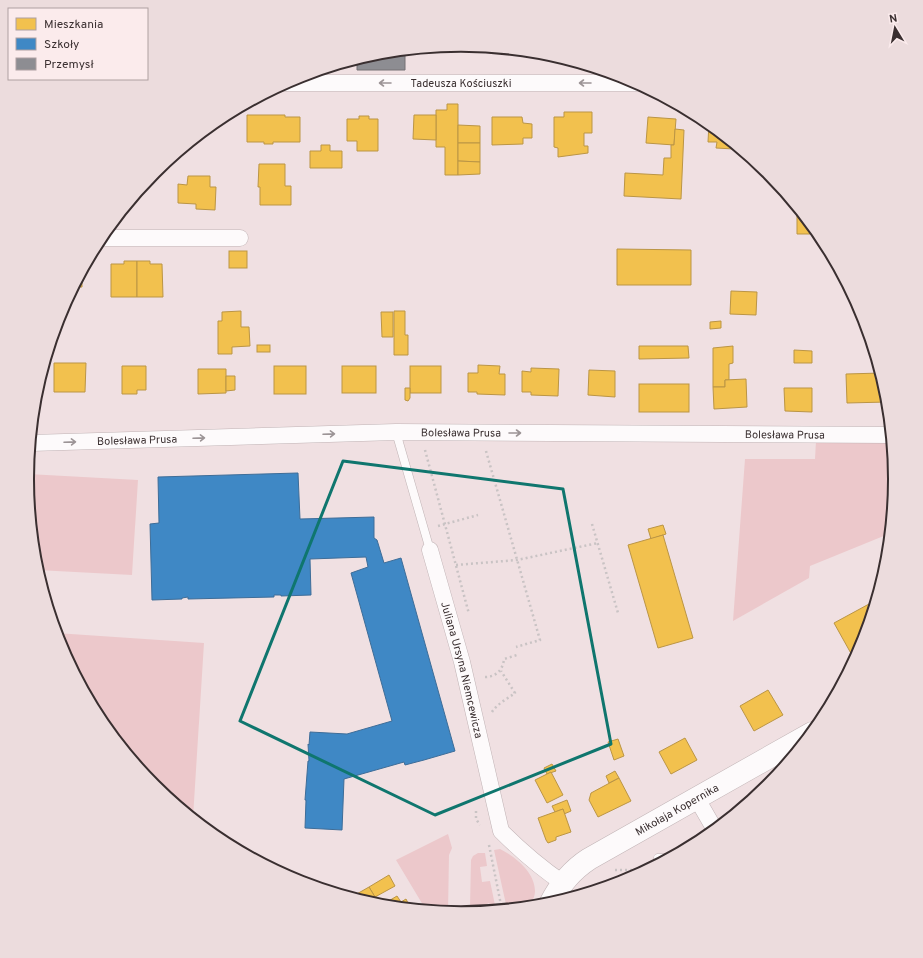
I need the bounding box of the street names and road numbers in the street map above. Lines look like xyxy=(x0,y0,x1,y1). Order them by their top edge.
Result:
street label: Tadeusza Kościuszki xyxy=(411,77,511,91)
street label: Bolesława Prusa xyxy=(421,426,501,441)
street label: Bolesława Prusa xyxy=(745,428,825,443)
street label: Bolesława Prusa xyxy=(97,433,178,449)
street label: Juliana Ursyna Niemcewicza xyxy=(437,600,485,740)
street label: Mikołaja Kopernika xyxy=(633,781,722,839)

